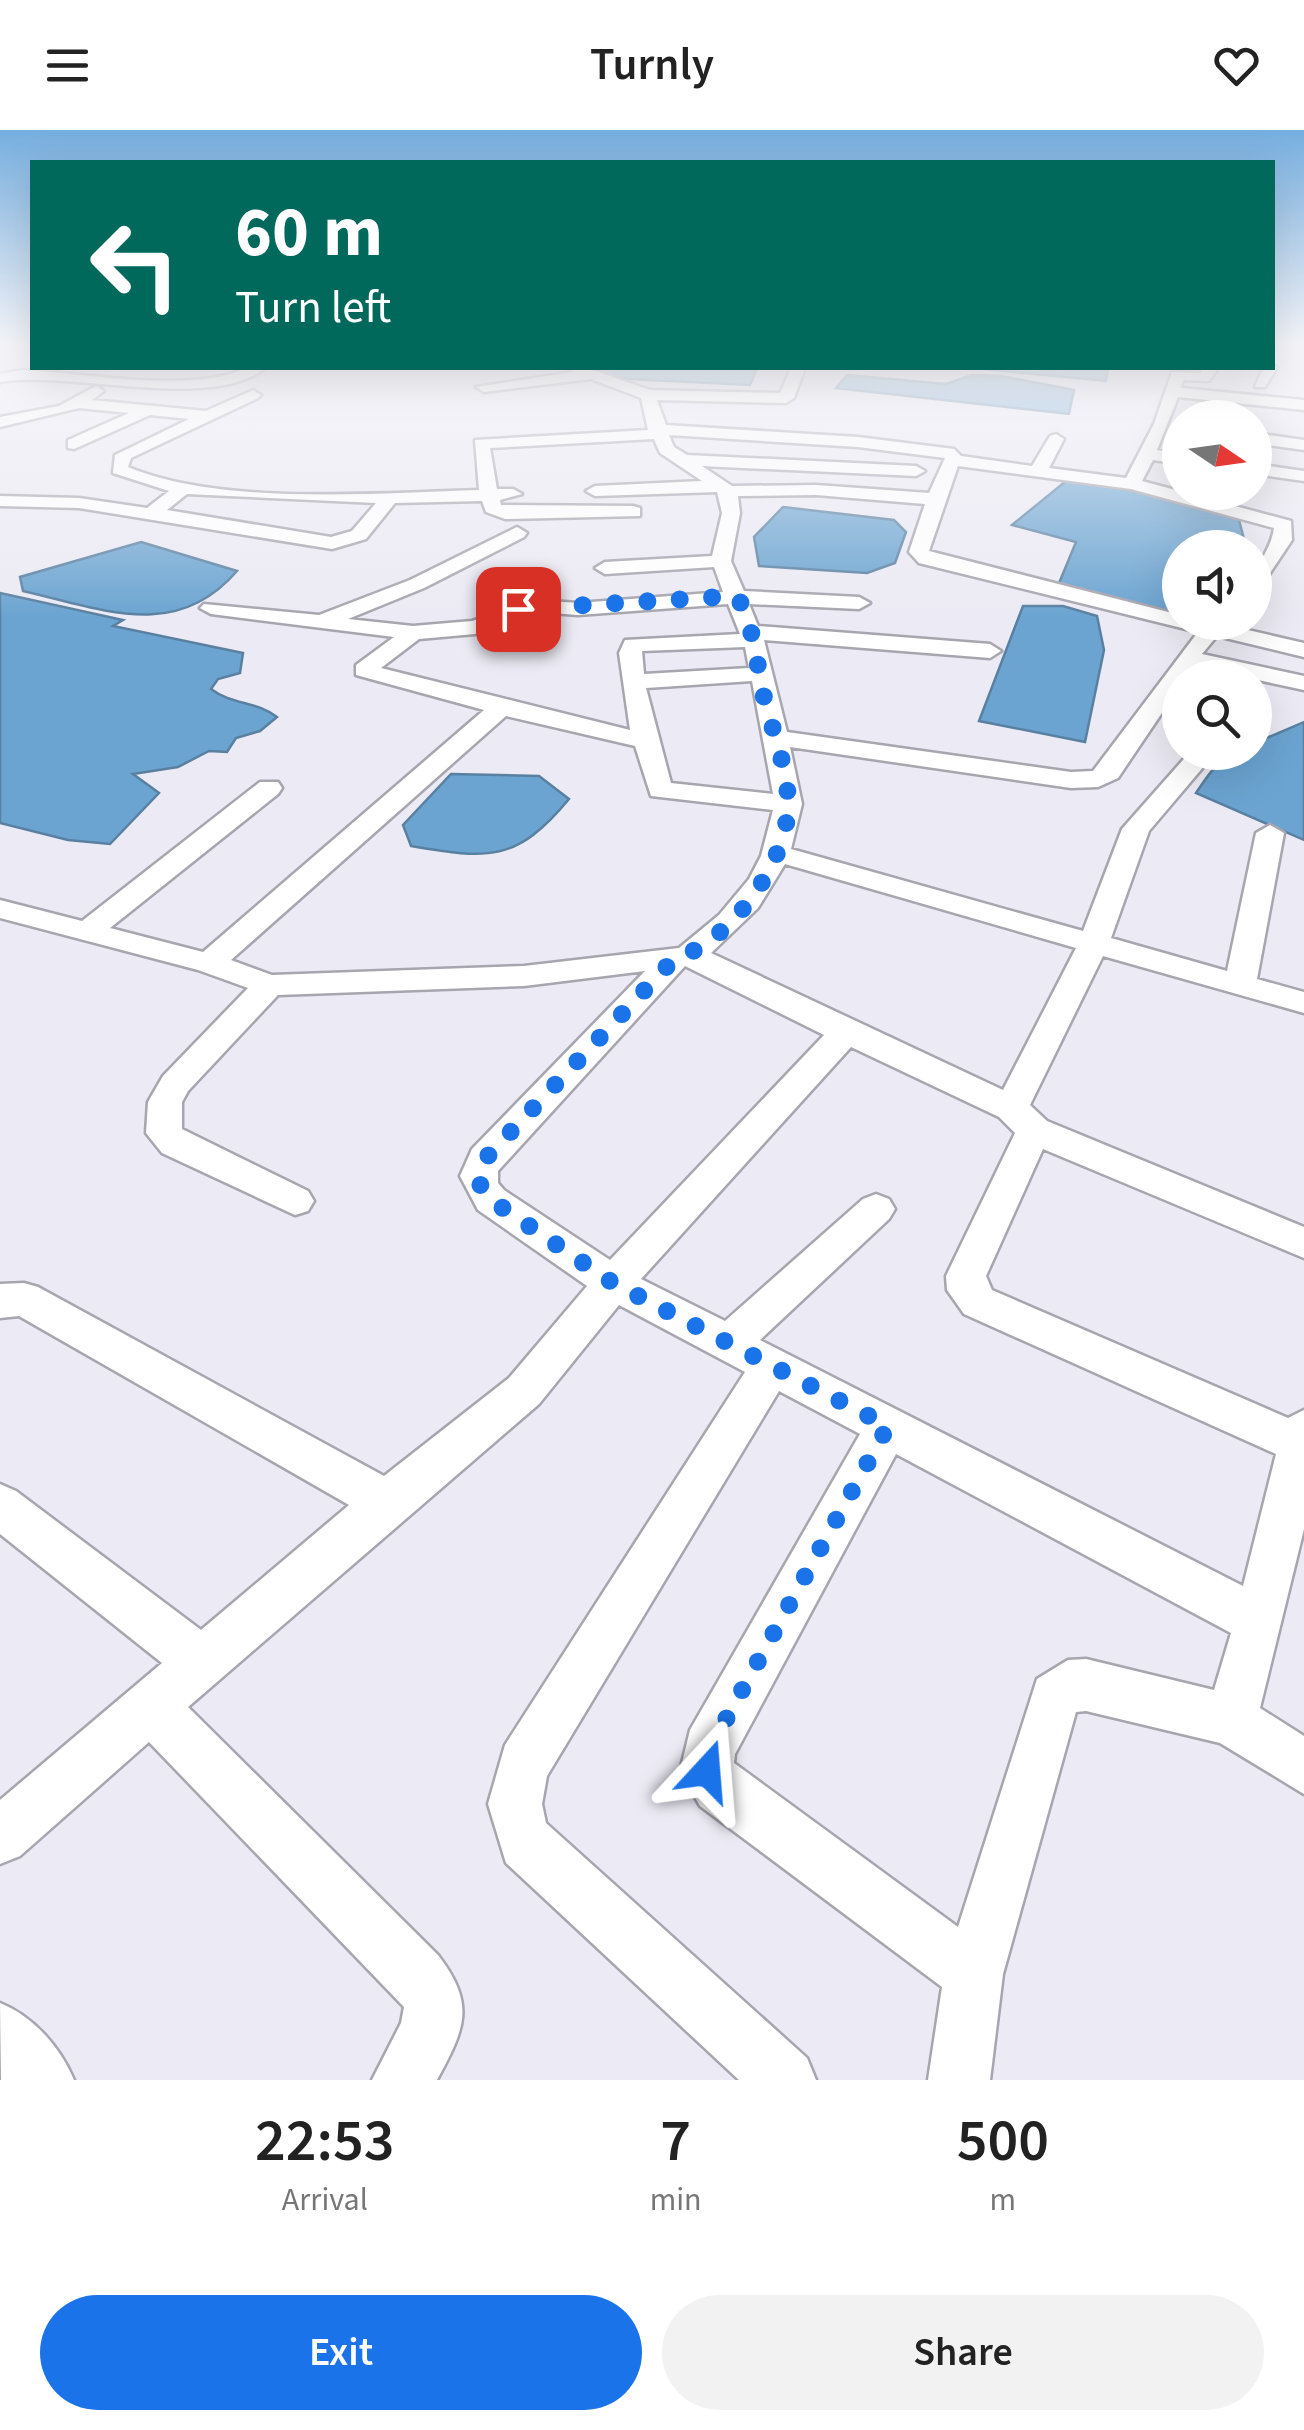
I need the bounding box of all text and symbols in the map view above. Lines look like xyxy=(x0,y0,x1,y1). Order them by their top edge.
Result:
text: Turnly xyxy=(590,33,714,97)
icon: menu xyxy=(40,38,95,93)
icon: heart xyxy=(1209,38,1264,93)
text: 60 m xyxy=(235,183,383,283)
icon: left xyxy=(70,200,200,330)
text: Turn left xyxy=(235,276,391,340)
north arrow xyxy=(1162,400,1272,510)
map controls xyxy=(1162,400,1272,770)
button: sound xyxy=(1162,530,1272,640)
pin xyxy=(476,567,561,652)
icon: arrive xyxy=(491,582,546,637)
button: search xyxy=(1162,660,1272,770)
position arrow xyxy=(655,1719,759,1823)
text: 22:53 xyxy=(255,2099,395,2184)
text: 7 xyxy=(660,2099,691,2184)
text: 500 xyxy=(957,2099,1049,2184)
text: Arrival xyxy=(282,2177,368,2223)
text: min xyxy=(650,2177,702,2223)
text: m xyxy=(990,2177,1016,2223)
button: Exit xyxy=(40,2295,642,2410)
button: Share xyxy=(662,2295,1264,2410)

